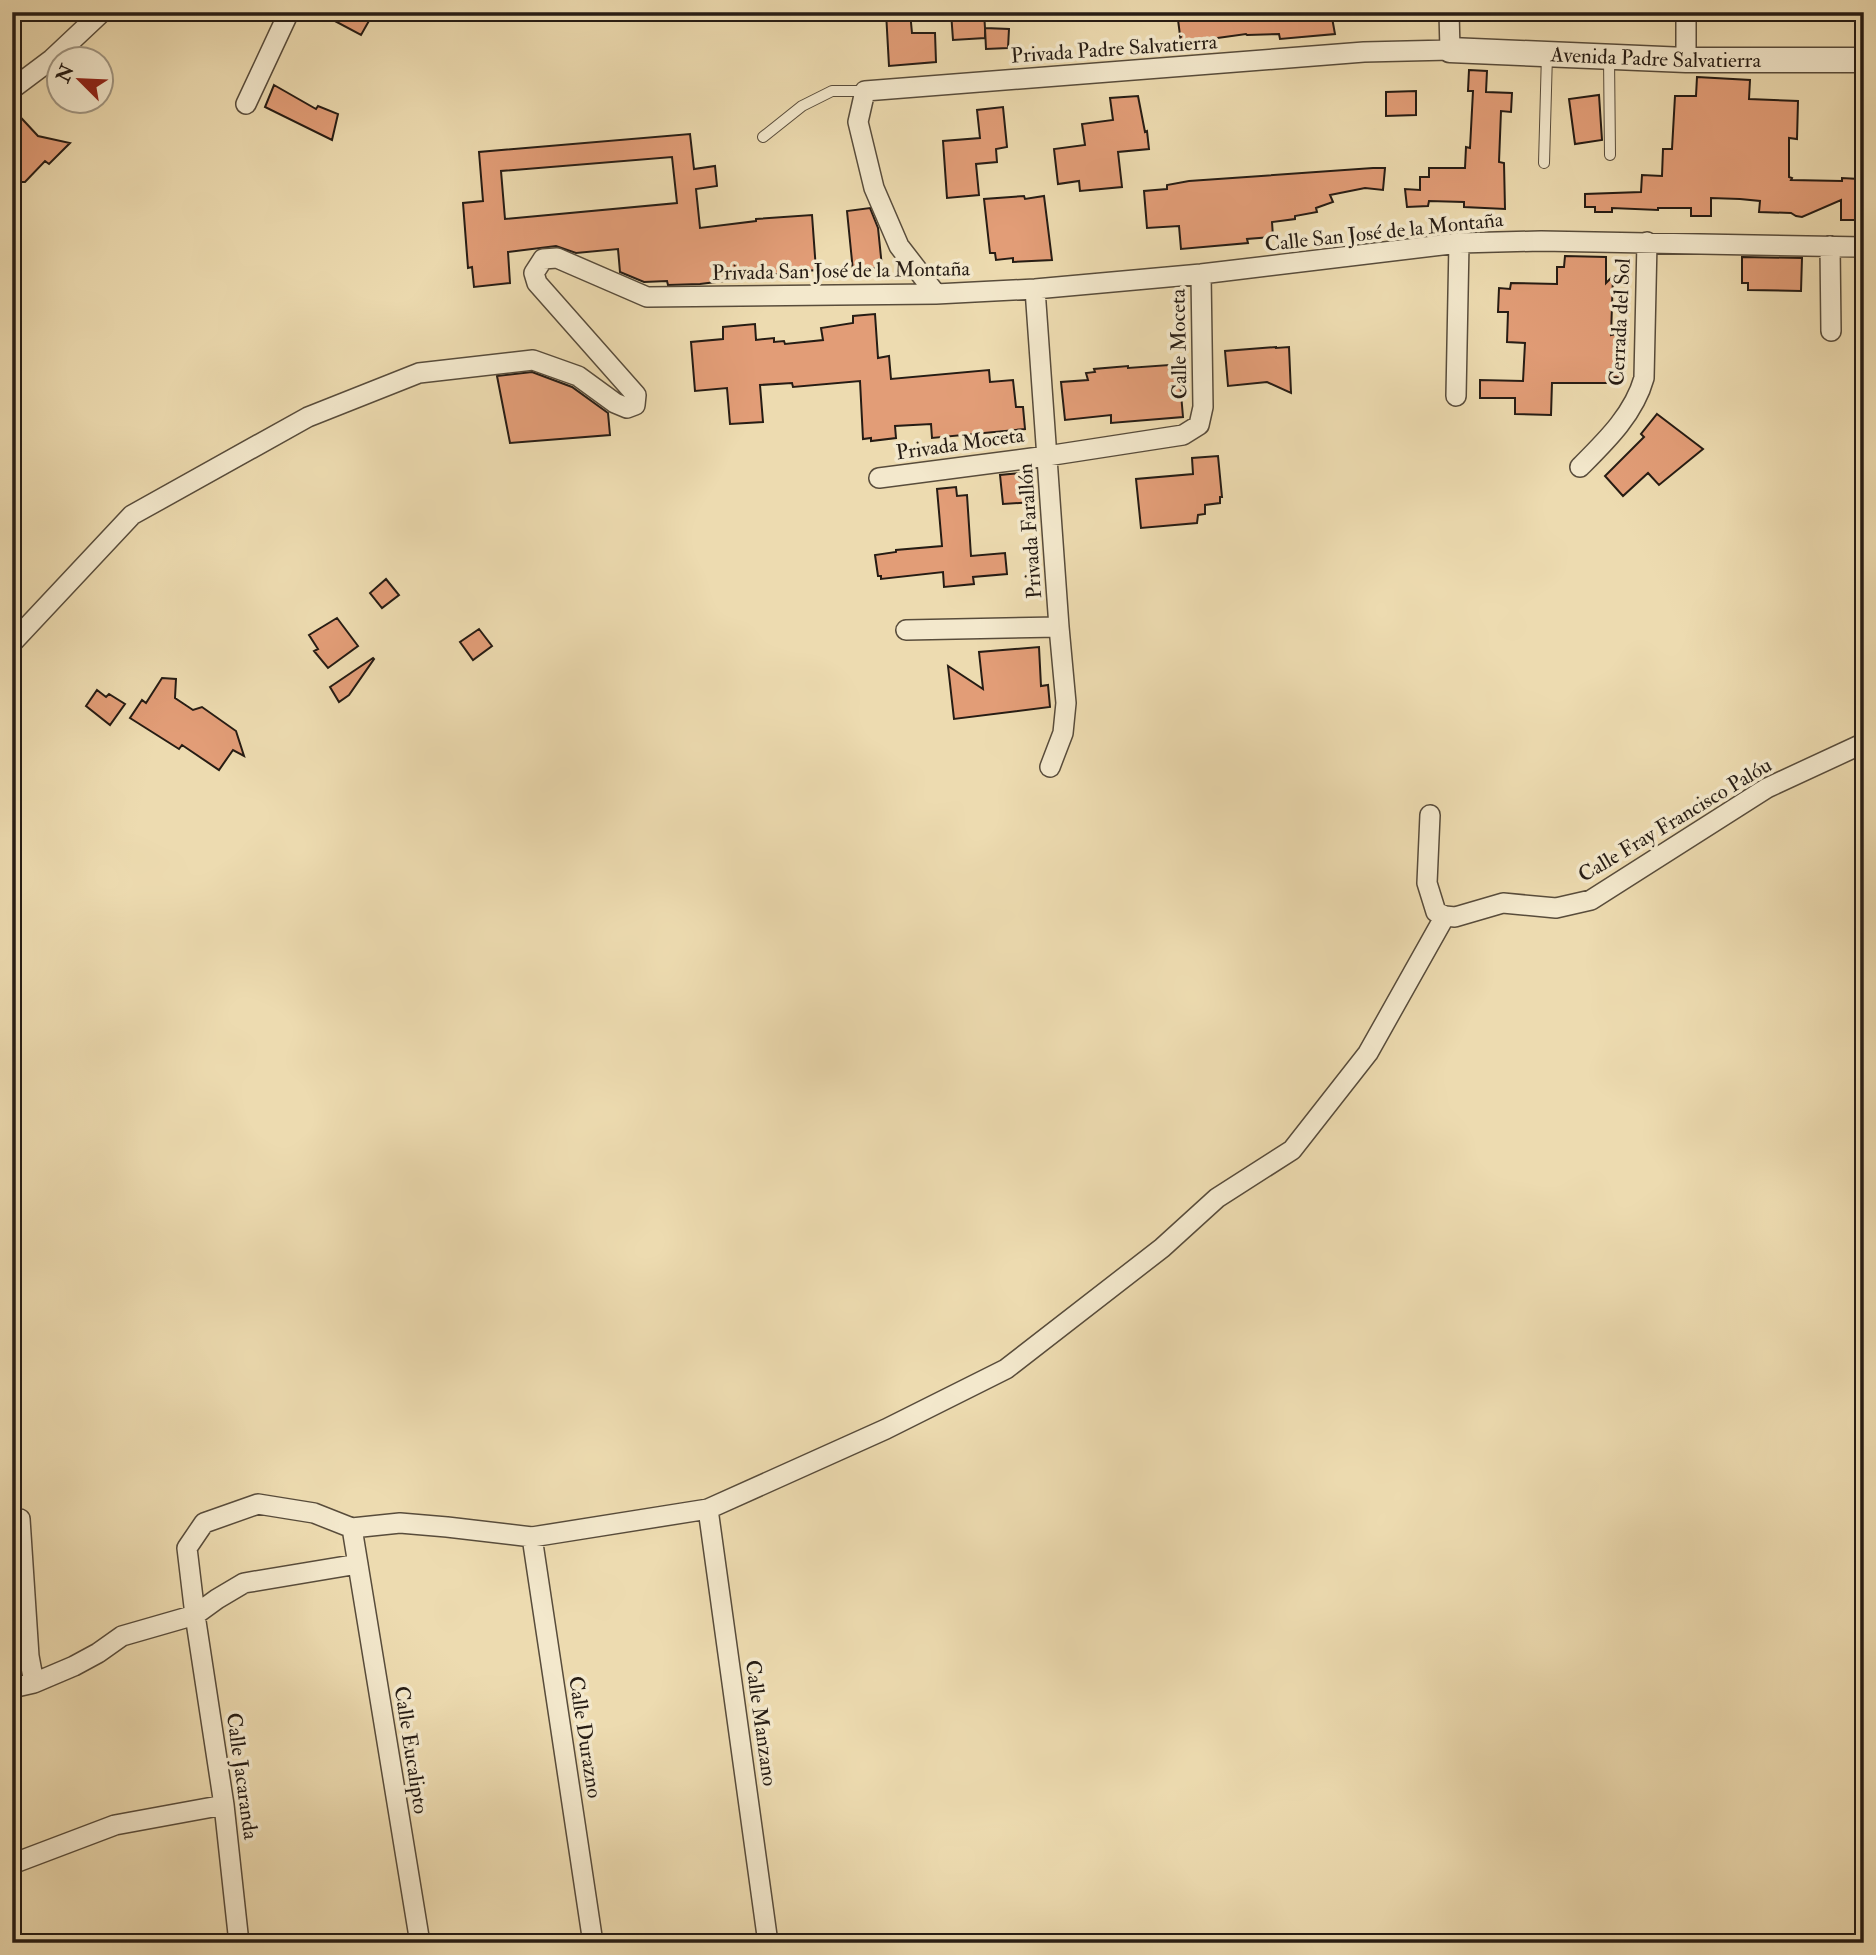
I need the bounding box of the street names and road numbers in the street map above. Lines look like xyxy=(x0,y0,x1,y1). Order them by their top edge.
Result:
street label: Privada Padre Salvatierra xyxy=(1010,28,1218,70)
street label: Avenida Padre Salvatierra xyxy=(1549,41,1761,74)
street label: Calle San José de la Montaña xyxy=(1263,206,1505,258)
street label: Privada San José de la Montaña xyxy=(712,255,971,287)
street label: Cerrada del Sol xyxy=(1603,257,1637,387)
street label: Calle Moceta xyxy=(1165,288,1193,399)
street label: Privada Moceta xyxy=(894,422,1026,466)
street label: Privada Farallón xyxy=(1012,462,1048,600)
street label: Calle Fray Francisco Palóu xyxy=(1573,751,1777,889)
street label: Calle Manzano xyxy=(739,1658,783,1788)
street label: Calle Durazno xyxy=(562,1674,608,1800)
street label: Calle Eucalipto xyxy=(388,1684,434,1816)
street label: Calle Jacaranda xyxy=(220,1711,264,1842)

